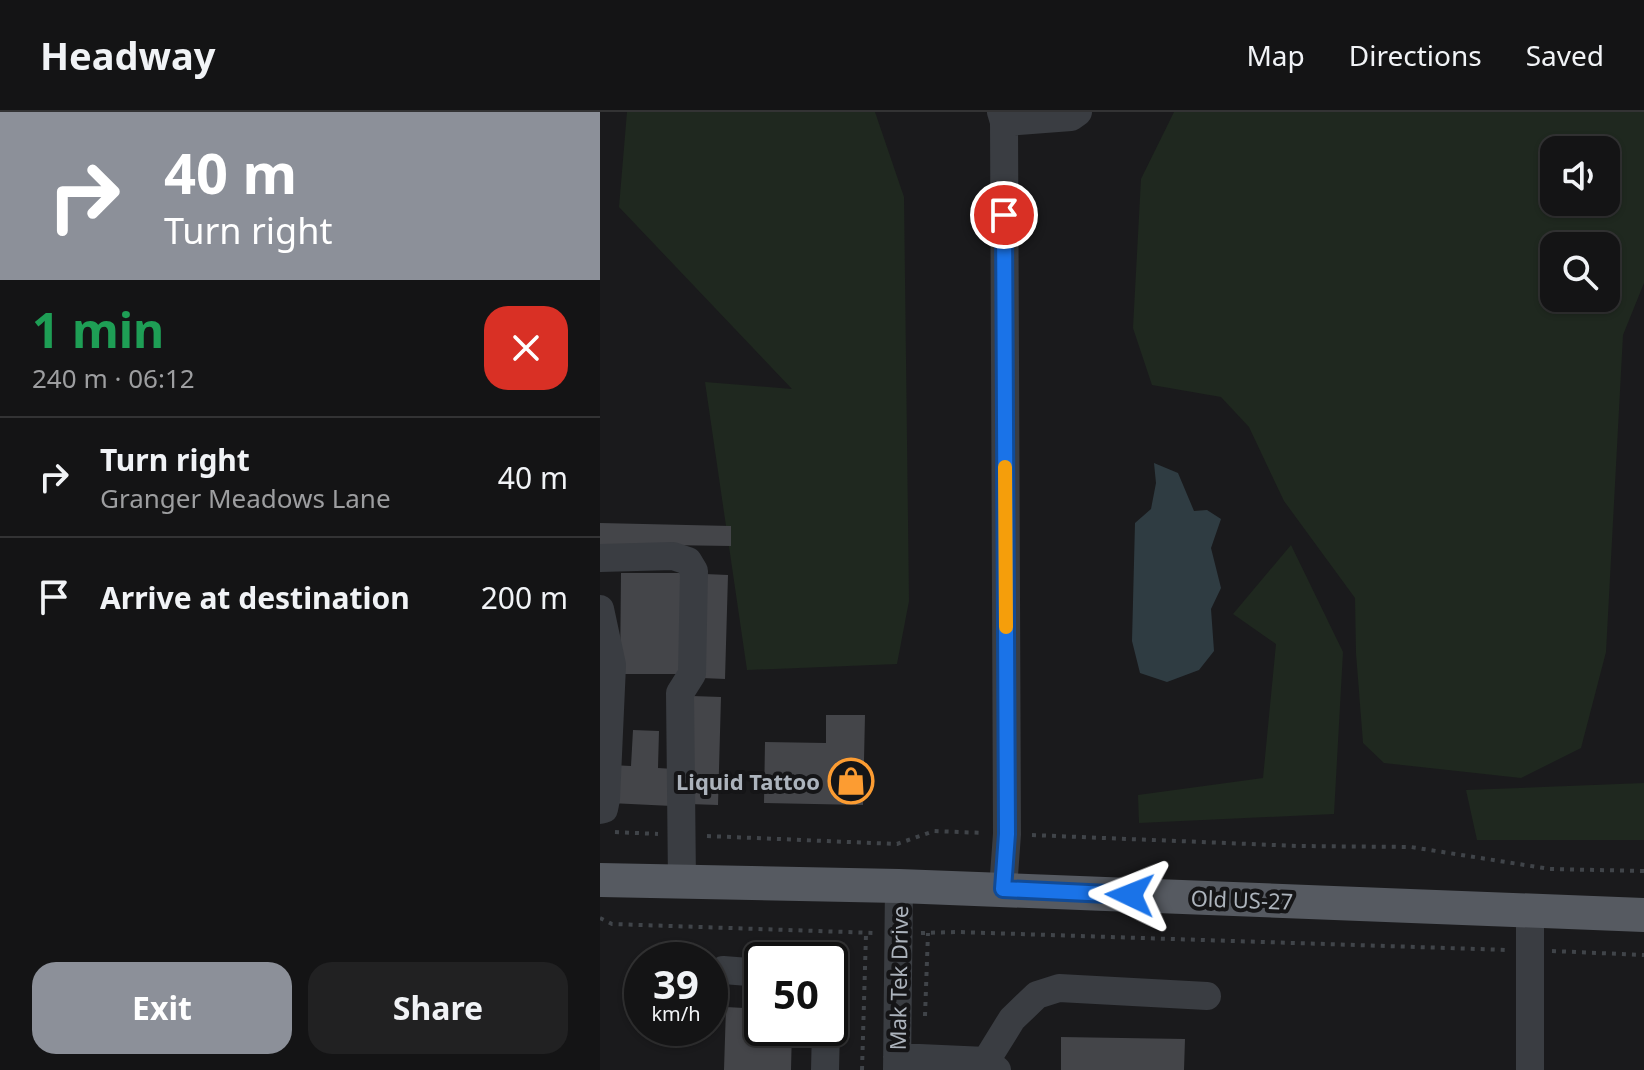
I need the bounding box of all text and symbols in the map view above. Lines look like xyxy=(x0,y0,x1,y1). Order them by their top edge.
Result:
text: Headway xyxy=(40,29,216,81)
text: Map xyxy=(1246,36,1305,74)
text: Directions xyxy=(1349,36,1482,74)
text: Saved xyxy=(1526,36,1604,74)
text: 40 m xyxy=(164,134,297,210)
map controls xyxy=(1540,136,1620,312)
button: sound xyxy=(1540,136,1620,216)
icon: right xyxy=(32,144,136,248)
pin xyxy=(970,181,1038,249)
icon: arrive xyxy=(982,193,1026,237)
text: Turn right xyxy=(164,206,332,255)
button: search xyxy=(1540,232,1620,312)
text: 1 min xyxy=(32,297,164,362)
button: close xyxy=(484,306,568,390)
text: 240 m · 06:12 xyxy=(32,360,195,396)
text: Turn right xyxy=(100,439,250,480)
icon: right xyxy=(32,455,76,499)
text: 40 m xyxy=(498,457,568,498)
text: Granger Meadows Lane xyxy=(100,480,391,516)
icon: arrive xyxy=(32,575,76,619)
text: Arrive at destination xyxy=(100,577,410,618)
text: 200 m xyxy=(481,577,568,618)
shop icon: Liquid Tattoo xyxy=(827,757,875,805)
place label: Liquid Tattoo xyxy=(676,766,820,796)
position arrow xyxy=(1088,853,1172,937)
street label: Old US-27 xyxy=(1190,882,1294,916)
street label: Mak Tek Drive xyxy=(882,905,914,1051)
speed limit sign: 50 xyxy=(744,942,848,1046)
text: 39 xyxy=(653,956,699,1011)
button: Exit xyxy=(32,962,292,1054)
button: Share xyxy=(308,962,568,1054)
text: km/h xyxy=(651,1000,701,1027)

